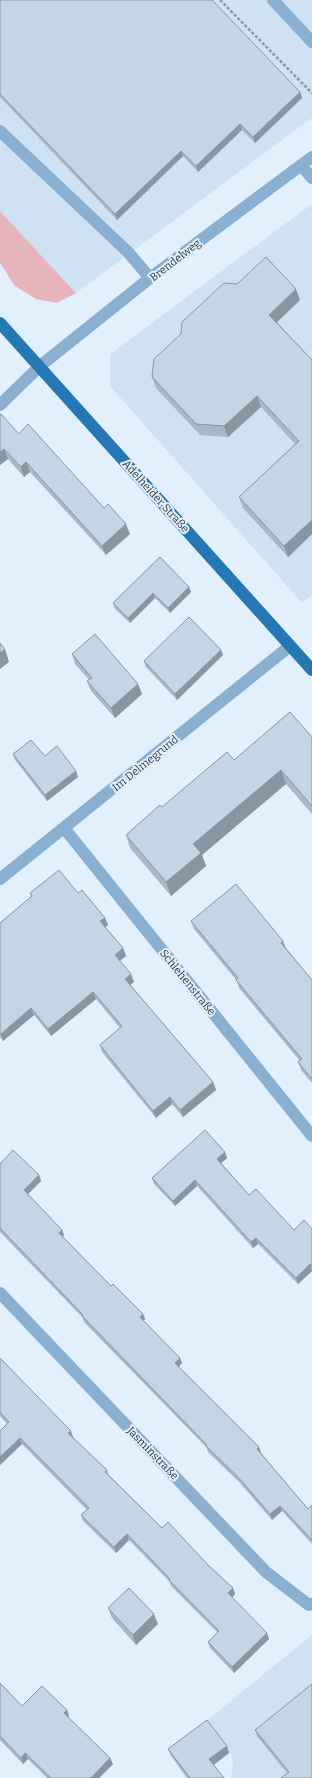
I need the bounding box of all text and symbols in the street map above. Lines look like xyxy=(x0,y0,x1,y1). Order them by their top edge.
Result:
street label: Brendelweg xyxy=(147,237,203,284)
street label: Adelheider Straße xyxy=(120,457,192,535)
street label: Im Delmegrund xyxy=(110,732,181,794)
street label: Schlehenstraße xyxy=(157,947,218,1018)
street label: Jasminstraße xyxy=(124,1424,181,1482)

